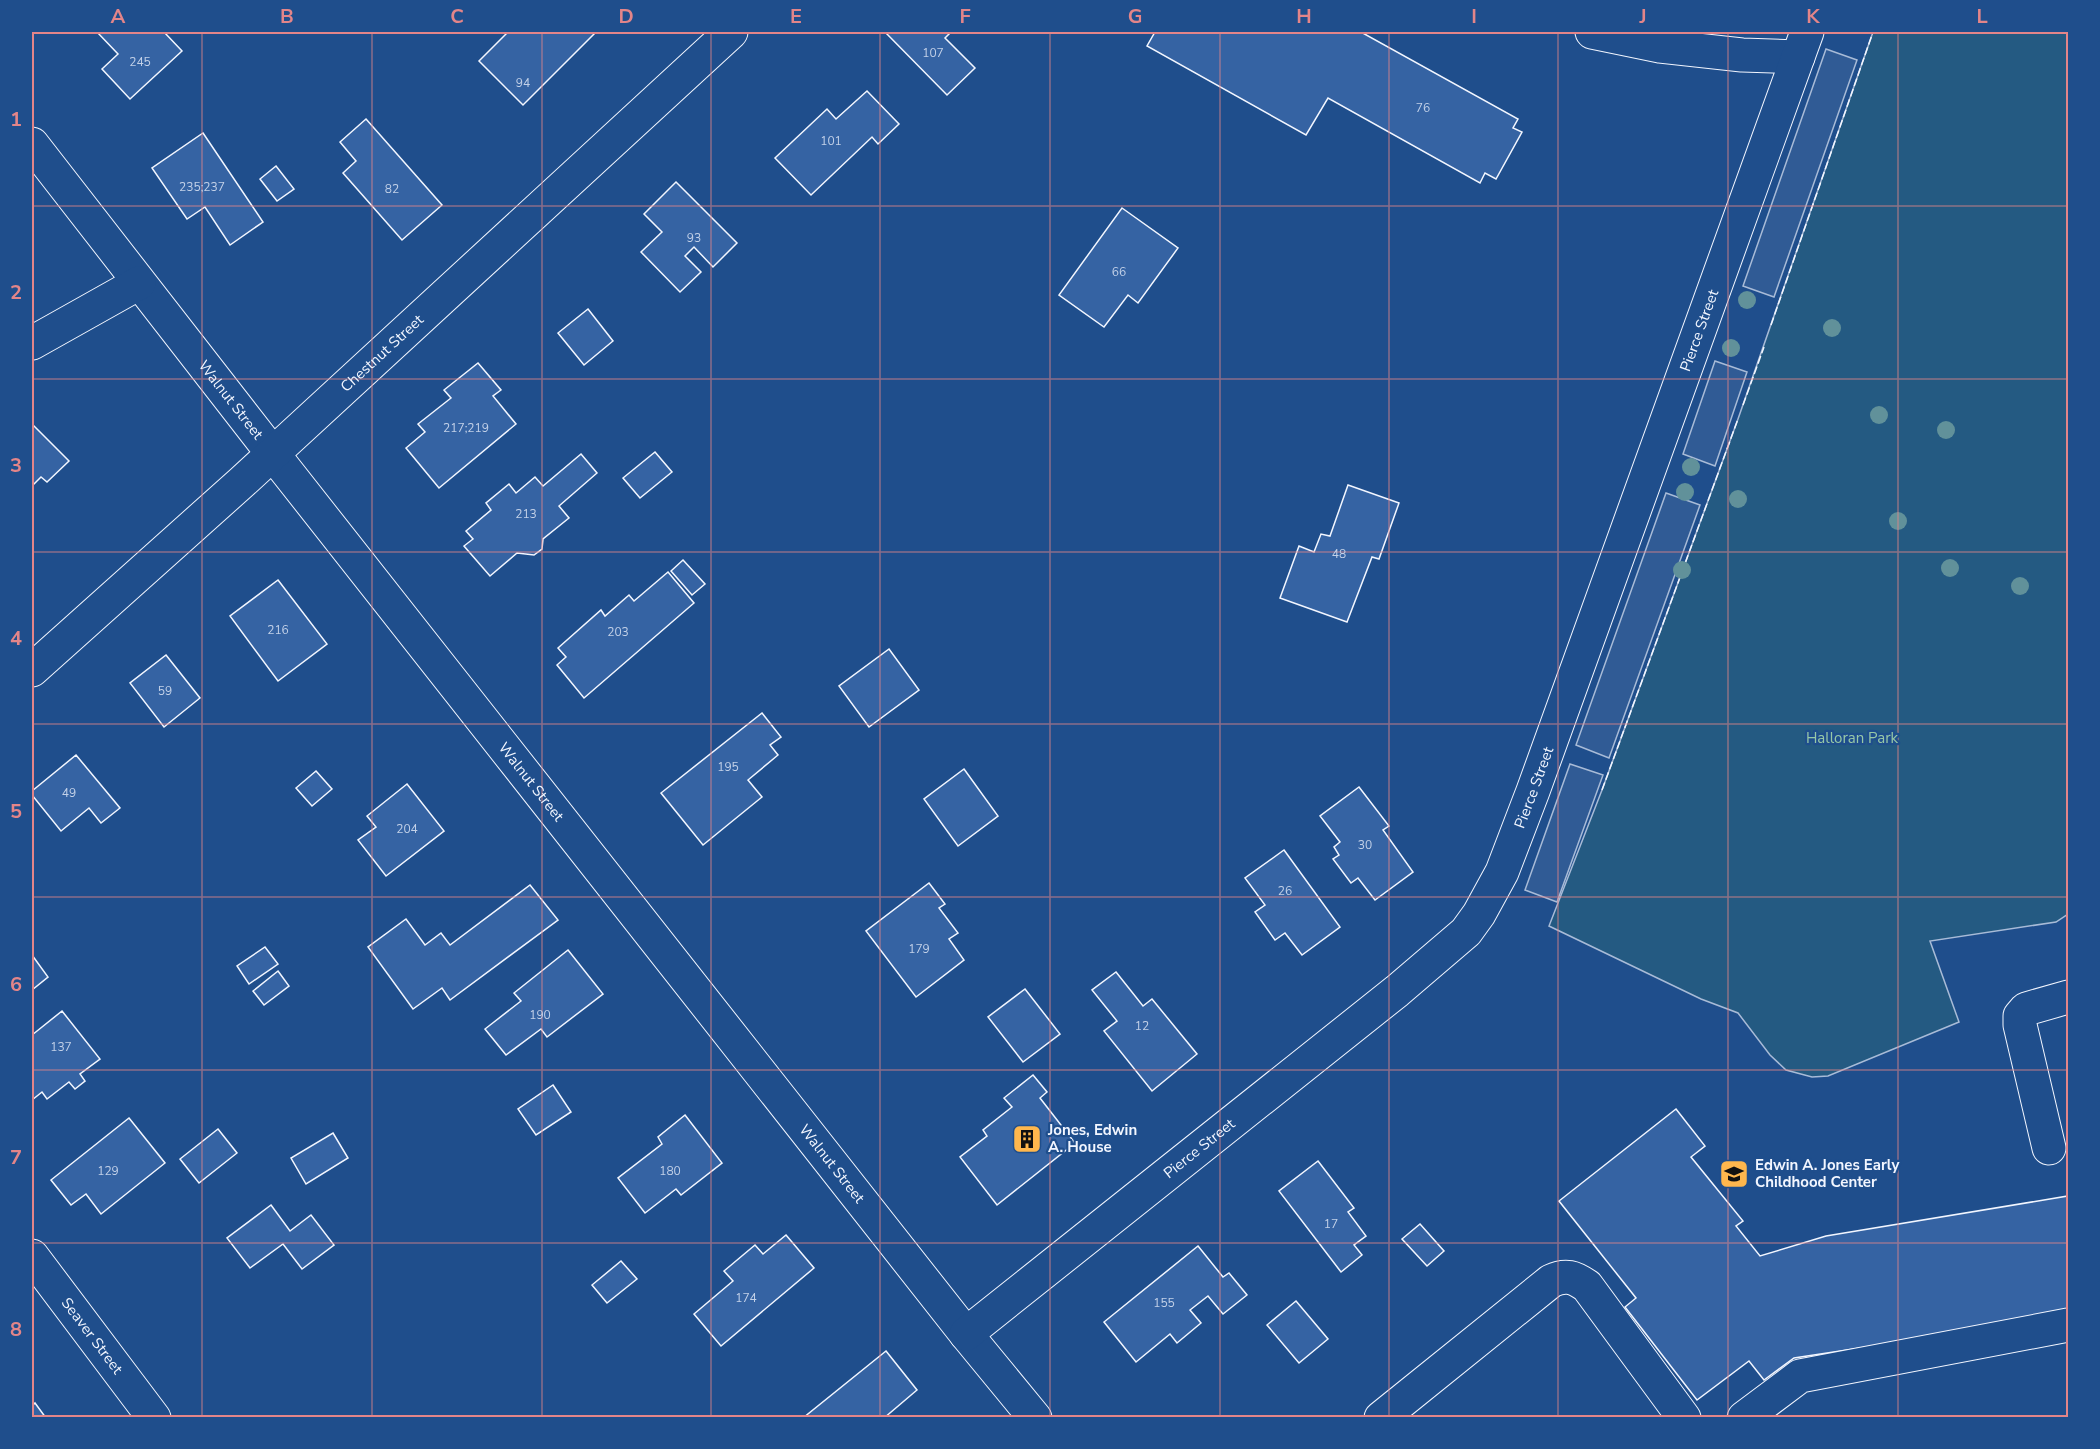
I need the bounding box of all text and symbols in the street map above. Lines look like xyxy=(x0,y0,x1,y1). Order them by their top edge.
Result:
text: A xyxy=(111,3,126,30)
text: B xyxy=(280,3,294,30)
text: C xyxy=(450,3,464,30)
text: D xyxy=(618,3,634,30)
text: E xyxy=(790,3,802,30)
text: F xyxy=(959,3,971,30)
text: G xyxy=(1128,3,1142,30)
text: H xyxy=(1296,3,1312,30)
text: I xyxy=(1471,3,1477,30)
text: J xyxy=(1638,3,1647,30)
text: K xyxy=(1806,3,1820,30)
text: L xyxy=(1976,3,1988,30)
house number: 107 xyxy=(922,45,944,61)
house number: 245 xyxy=(129,54,151,70)
house number: 94 xyxy=(516,75,530,91)
house number: 76 xyxy=(1416,100,1430,116)
text: 1 xyxy=(10,106,22,133)
house number: 101 xyxy=(820,133,842,149)
house number: 235;237 xyxy=(179,179,225,195)
house number: 82 xyxy=(385,181,399,197)
house number: 93 xyxy=(687,230,701,246)
house number: 66 xyxy=(1112,264,1126,280)
text: 2 xyxy=(10,279,22,306)
street label: Pierce Street xyxy=(1675,286,1723,374)
street label: Chestnut Street xyxy=(336,309,428,397)
street label: Walnut Street xyxy=(194,356,268,444)
house number: 217;219 xyxy=(443,420,489,436)
text: 3 xyxy=(10,452,22,479)
house number: 213 xyxy=(515,506,537,522)
house number: 48 xyxy=(1332,546,1346,562)
house number: 216 xyxy=(267,622,289,638)
house number: 203 xyxy=(607,624,629,640)
text: 4 xyxy=(10,625,22,652)
house number: 59 xyxy=(158,683,172,699)
park label: Halloran Park xyxy=(1806,728,1899,748)
street label: Walnut Street xyxy=(494,738,569,826)
street label: Pierce Street xyxy=(1510,743,1558,831)
house number: 195 xyxy=(717,759,739,775)
house number: 49 xyxy=(62,785,76,801)
text: 5 xyxy=(10,798,22,825)
house number: 204 xyxy=(396,821,418,837)
house number: 30 xyxy=(1358,837,1372,853)
house number: 26 xyxy=(1278,883,1292,899)
house number: 179 xyxy=(908,941,930,957)
text: 6 xyxy=(10,971,22,998)
house number: 190 xyxy=(529,1007,551,1023)
house number: 12 xyxy=(1135,1018,1149,1034)
house number: 137 xyxy=(50,1039,72,1055)
street label: Pierce Street xyxy=(1159,1113,1240,1183)
street label: Walnut Street xyxy=(795,1120,870,1208)
place label: Jones, Edwin A. House xyxy=(1047,1120,1137,1157)
building icon: Jones, Edwin A. House xyxy=(1011,1123,1043,1155)
text: 7 xyxy=(10,1144,22,1171)
place label: Edwin A. Jones Early Childhood Center xyxy=(1755,1155,1899,1192)
school or university icon: Edwin A. Jones Early Childhood Center xyxy=(1718,1158,1750,1190)
house number: 129 xyxy=(97,1163,119,1179)
house number: 180 xyxy=(659,1163,681,1179)
house number: 17 xyxy=(1324,1216,1338,1232)
house number: 174 xyxy=(735,1290,757,1306)
street label: Seaver Street xyxy=(57,1294,128,1379)
house number: 155 xyxy=(1153,1295,1175,1311)
text: 8 xyxy=(10,1316,22,1343)

